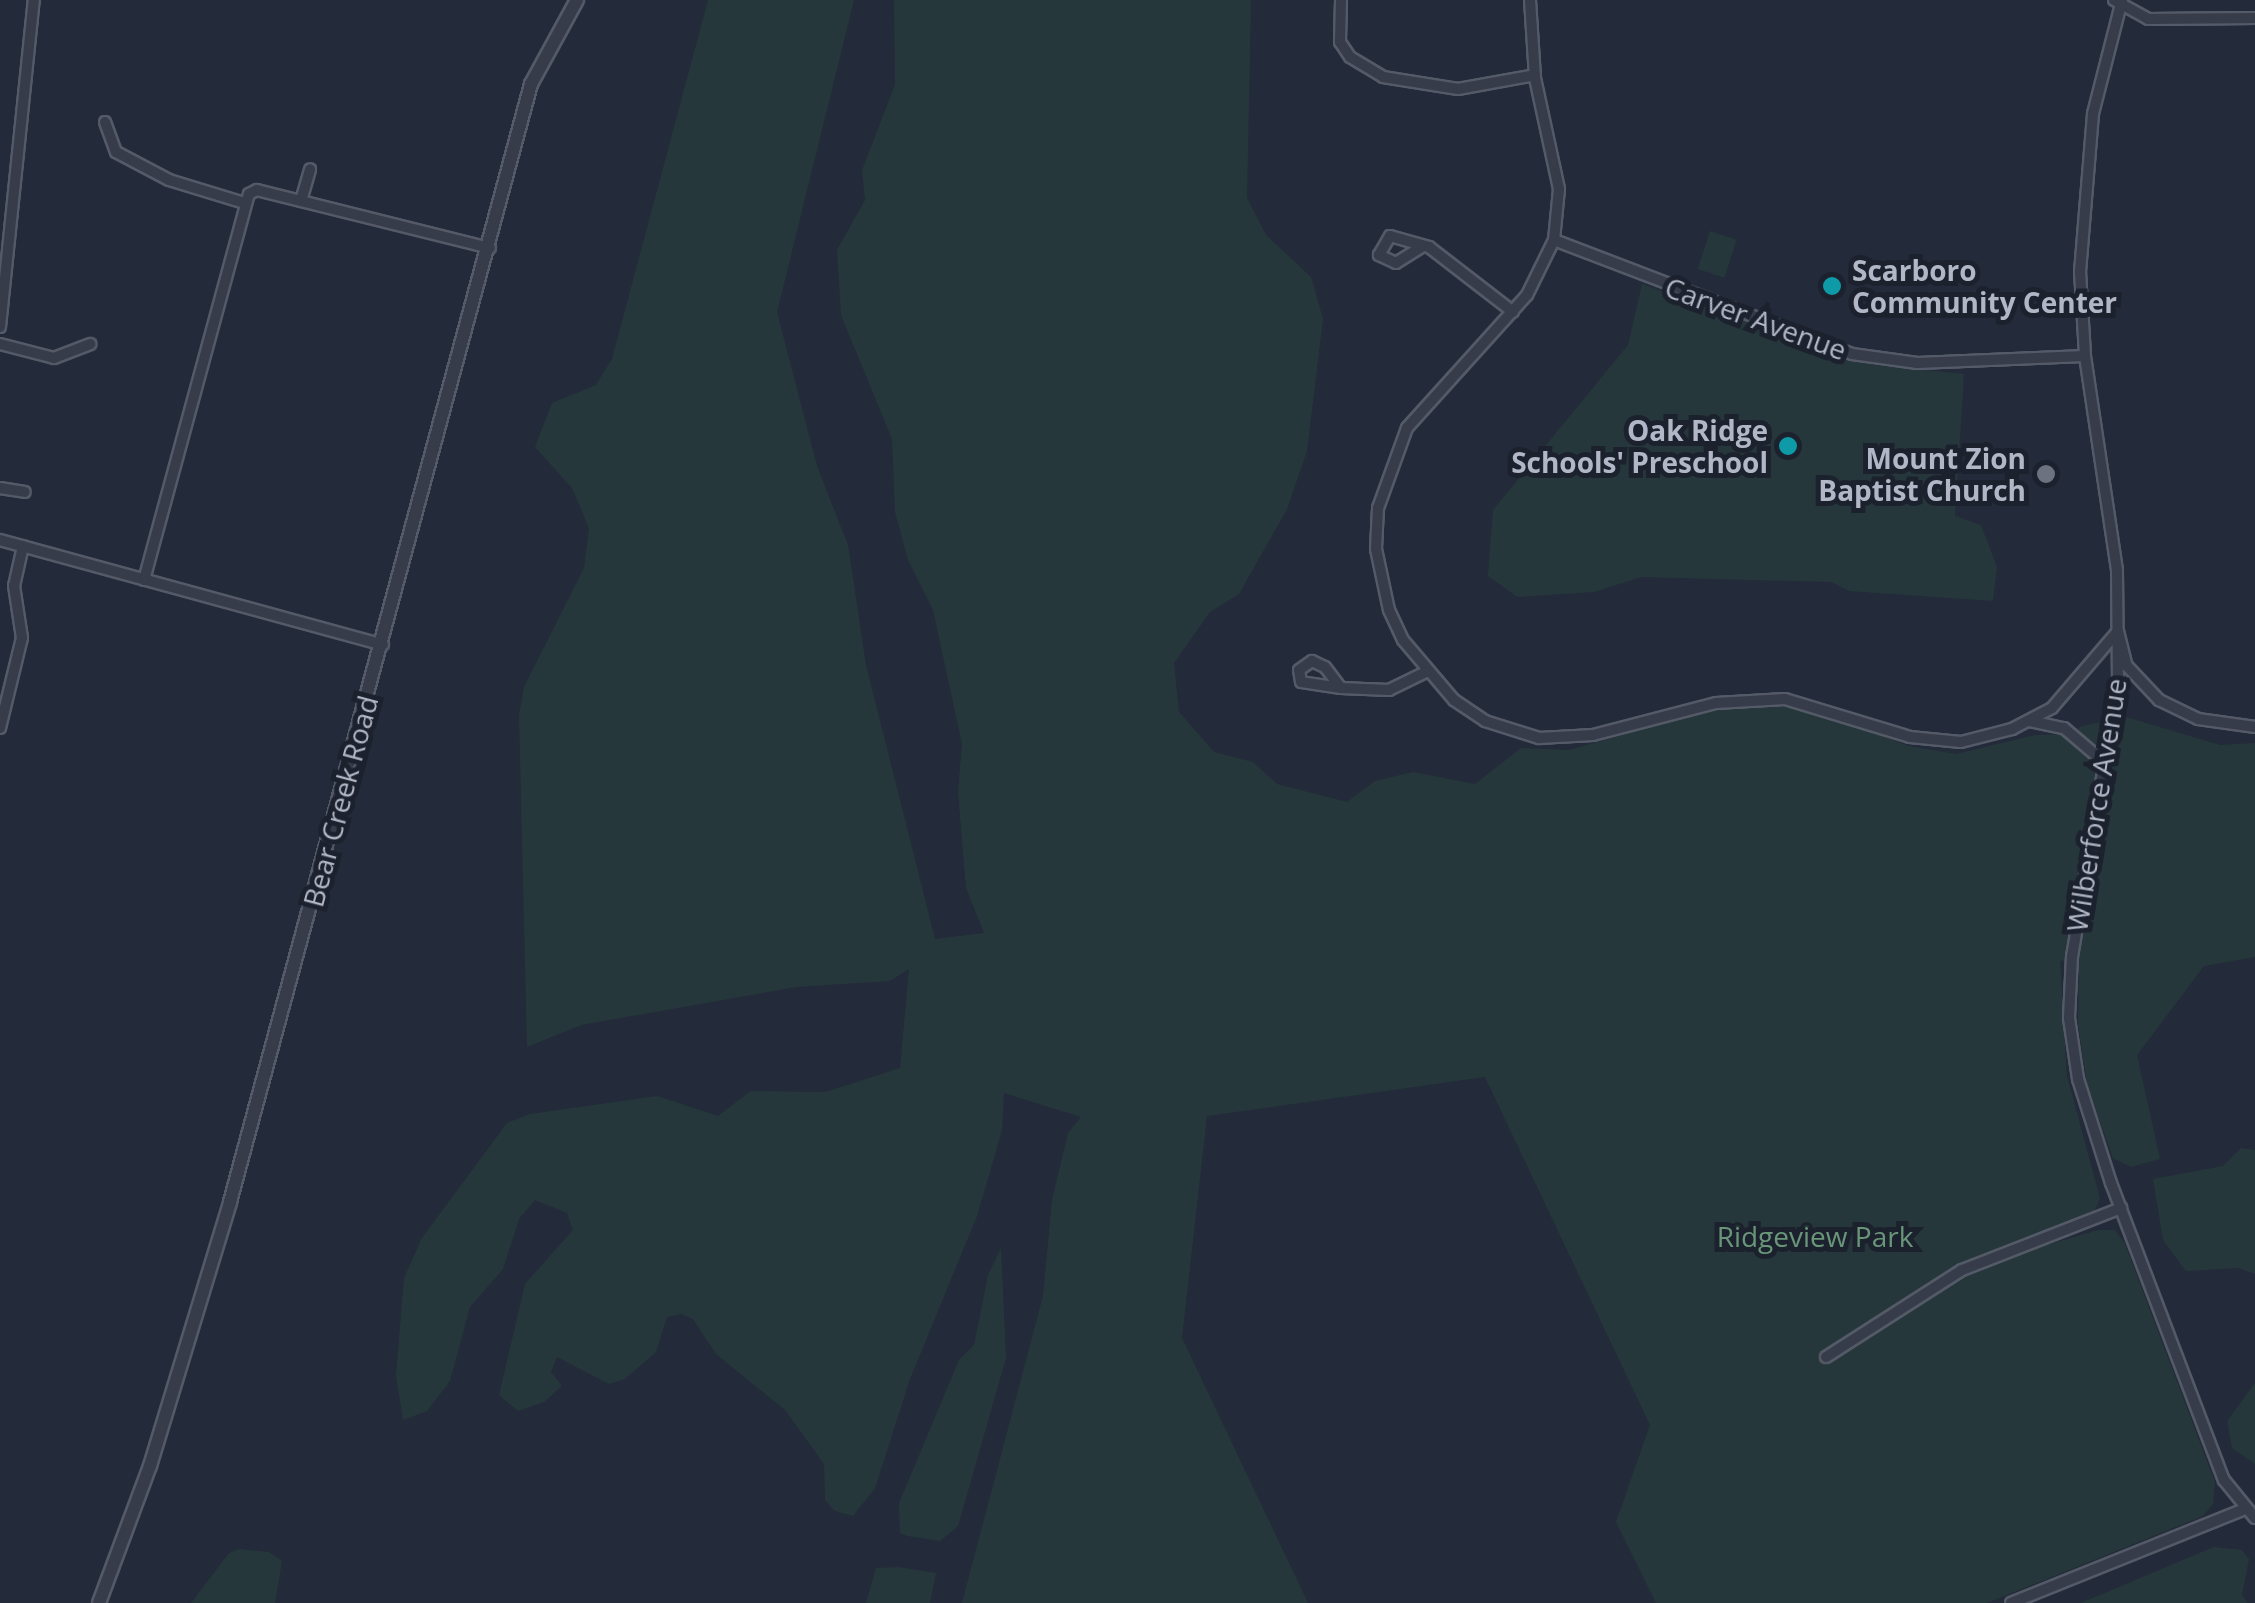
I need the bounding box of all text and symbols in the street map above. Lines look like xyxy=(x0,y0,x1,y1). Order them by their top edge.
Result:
place label: Scarboro Community Center xyxy=(1852,253,2117,319)
street label: Carver Avenue xyxy=(1661,270,1851,366)
marker: Scarboro Community Center xyxy=(1821,275,1843,297)
place label: Oak Ridge Schools' Preschool xyxy=(1511,413,1768,479)
marker: Oak Ridge Schools' Preschool xyxy=(1777,435,1799,457)
place label: Mount Zion Baptist Church xyxy=(1818,441,2026,507)
marker: Mount Zion Baptist Church xyxy=(2035,463,2057,485)
street label: Wilberforce Avenue xyxy=(2059,676,2133,934)
street label: Bear Creek Road xyxy=(296,692,384,910)
park label: Ridgeview Park xyxy=(1717,1219,1913,1253)

